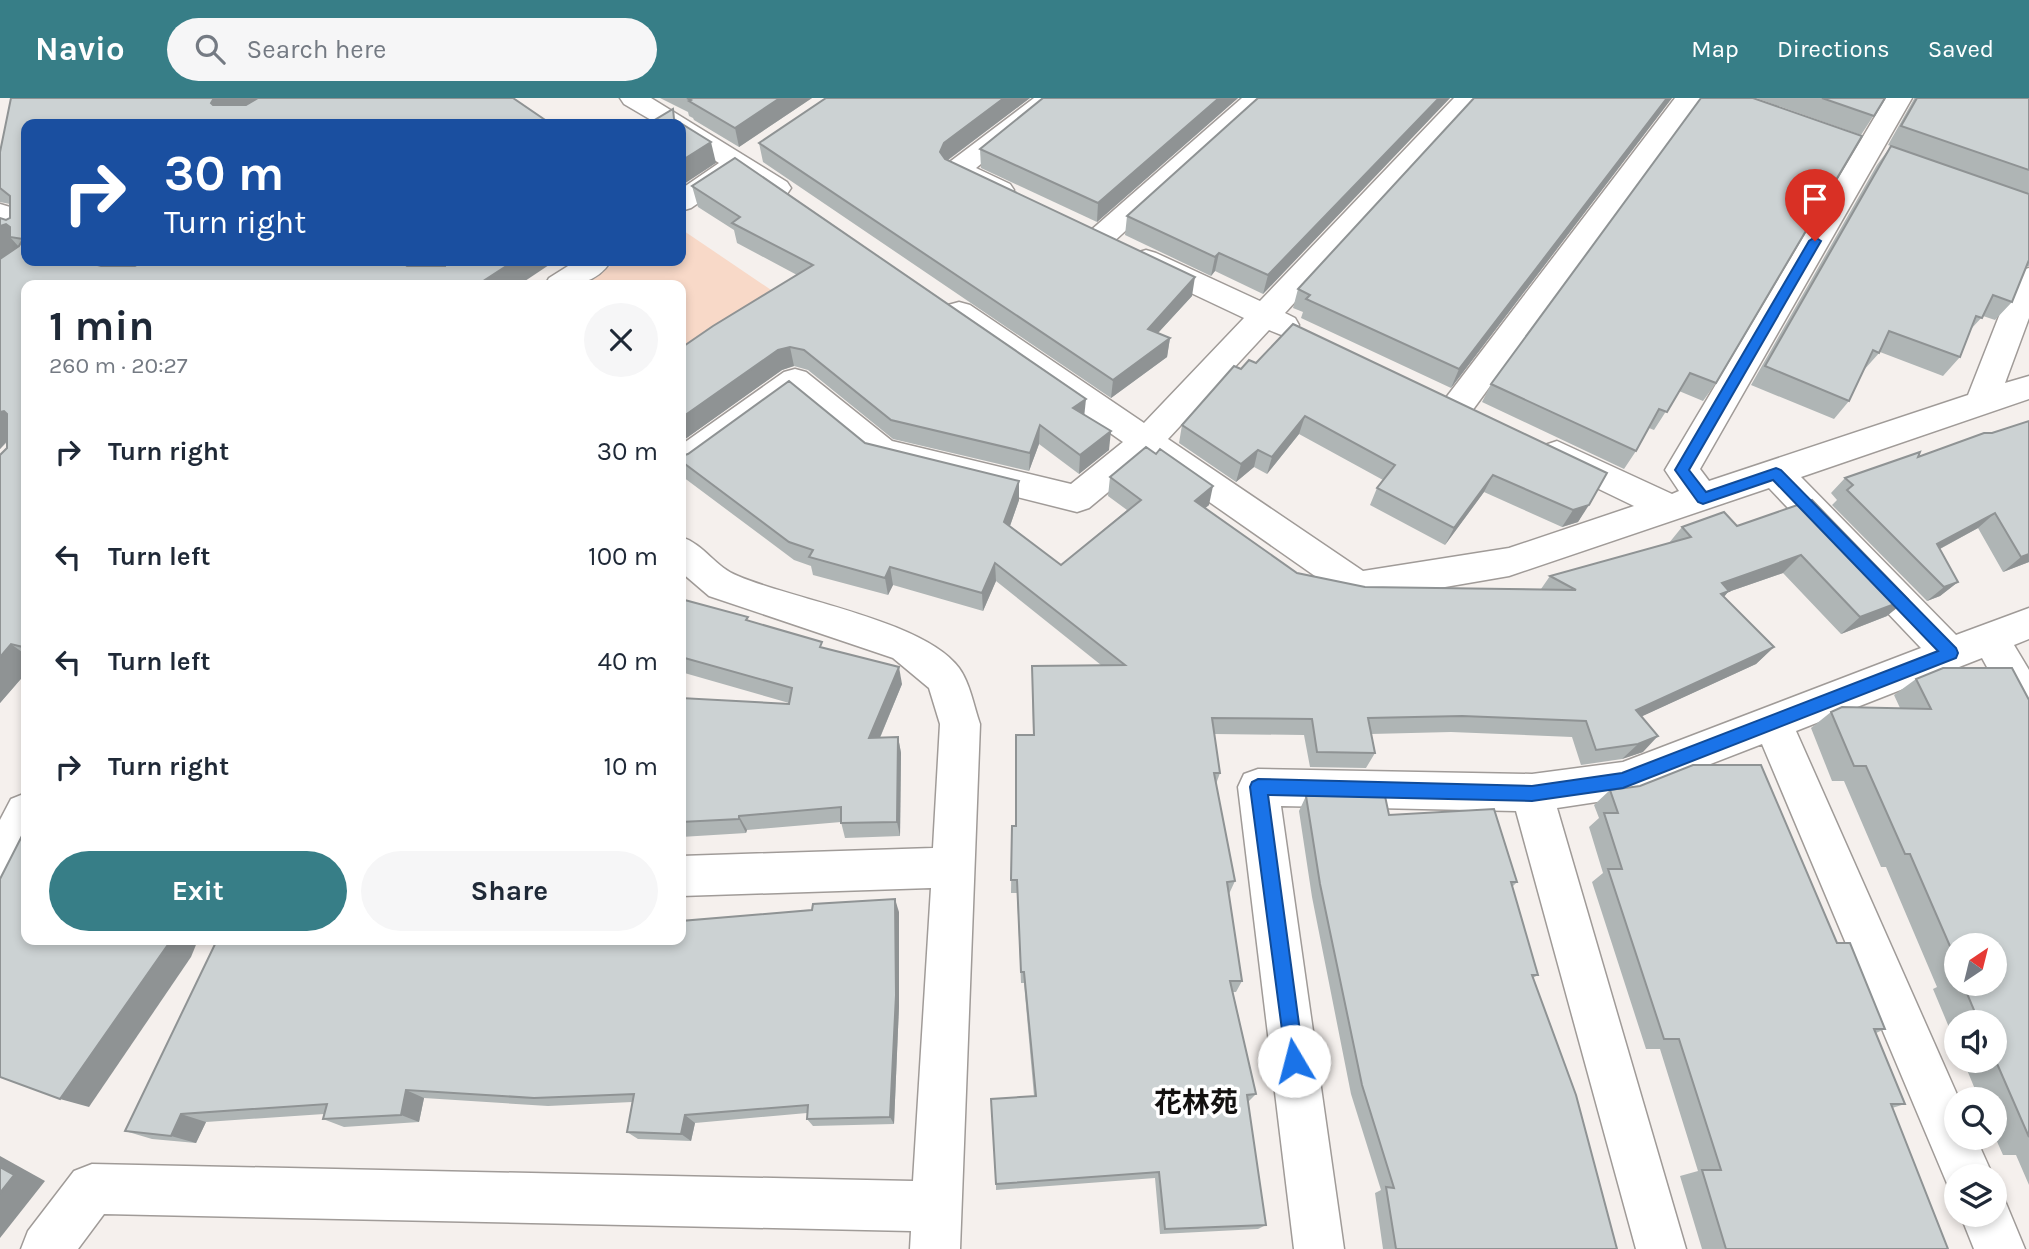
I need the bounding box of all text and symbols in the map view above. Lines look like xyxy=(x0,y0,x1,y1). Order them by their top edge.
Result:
search box xyxy=(167,18,657,81)
text: Navio xyxy=(35,30,125,68)
icon: search xyxy=(191,30,229,68)
text: Search here xyxy=(247,34,386,65)
text: Map xyxy=(1691,35,1739,63)
text: Directions xyxy=(1777,35,1890,63)
text: Saved xyxy=(1928,35,1994,63)
text: 30 m xyxy=(164,145,284,202)
icon: right xyxy=(49,147,140,238)
pin xyxy=(1785,169,1845,241)
icon: arrive xyxy=(1796,180,1834,218)
text: Turn right xyxy=(164,204,306,241)
text: 1 min xyxy=(49,301,154,351)
button: close xyxy=(584,303,658,377)
text: 260 m · 20:27 xyxy=(49,352,188,379)
icon: right xyxy=(49,433,87,471)
text: Turn right xyxy=(108,436,229,467)
text: 30 m xyxy=(597,436,658,467)
icon: left xyxy=(49,538,87,576)
text: Turn left xyxy=(108,541,210,572)
text: 100 m xyxy=(588,541,658,572)
icon: left xyxy=(49,643,87,681)
text: Turn left xyxy=(108,646,210,677)
text: 40 m xyxy=(598,646,658,677)
icon: right xyxy=(49,748,87,786)
text: Turn right xyxy=(108,751,229,782)
text: 10 m xyxy=(603,751,658,782)
button: Exit xyxy=(49,851,347,931)
button: Share xyxy=(361,851,658,931)
north arrow xyxy=(1944,933,2007,996)
map controls xyxy=(1944,933,2007,1227)
button: sound xyxy=(1944,1010,2007,1073)
position arrow xyxy=(1257,1024,1331,1098)
district label: 花林苑 xyxy=(1154,1086,1238,1119)
button: search xyxy=(1944,1087,2007,1150)
button: layers xyxy=(1944,1164,2007,1227)

